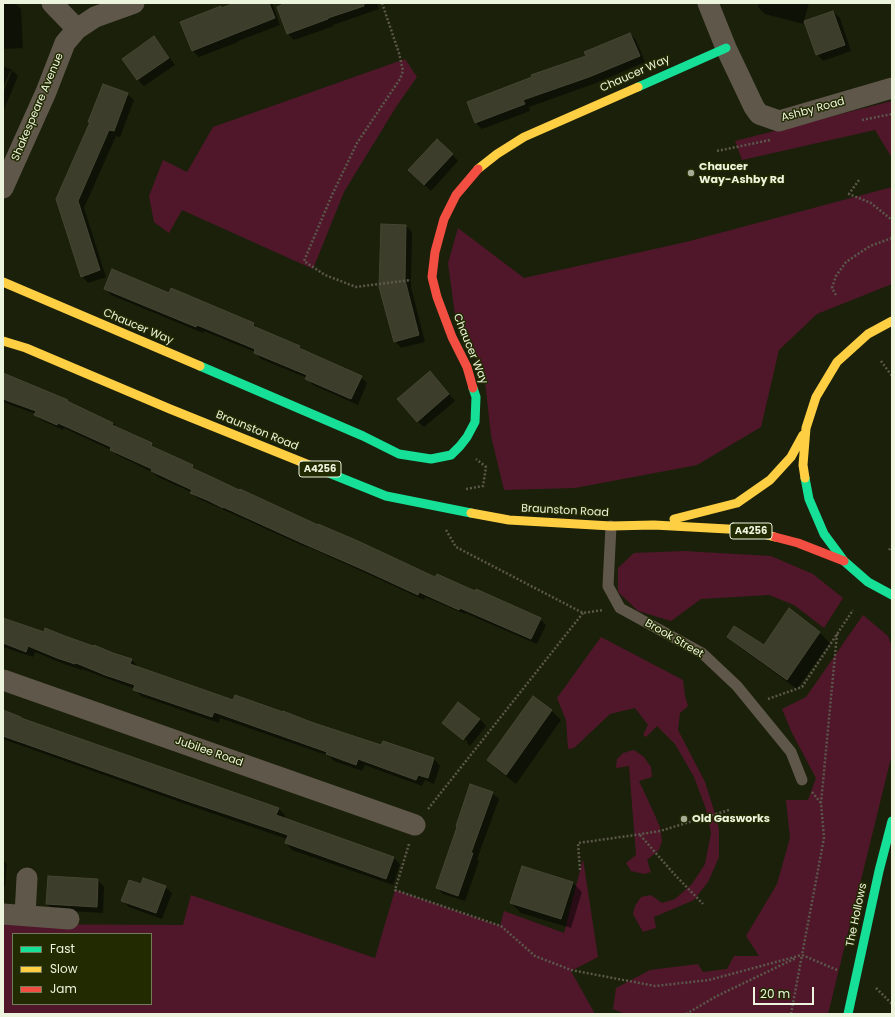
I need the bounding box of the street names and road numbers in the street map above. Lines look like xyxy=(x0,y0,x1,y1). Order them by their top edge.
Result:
street label: Shakespeare Avenue xyxy=(9,51,67,163)
street label: Chaucer Way xyxy=(598,53,672,95)
street label: Ashby Road xyxy=(780,95,846,125)
street label: Chaucer Way xyxy=(101,306,175,348)
street label: Chaucer Way xyxy=(450,312,490,386)
street label: Braunston Road xyxy=(214,408,300,454)
road number: A4256 xyxy=(299,461,341,477)
street label: Braunston Road xyxy=(521,502,609,520)
road number: A4256 xyxy=(730,523,772,539)
street label: Brook Street xyxy=(642,617,706,661)
street label: Jubilee Road xyxy=(173,734,245,770)
street label: The Hollows xyxy=(844,882,870,948)

